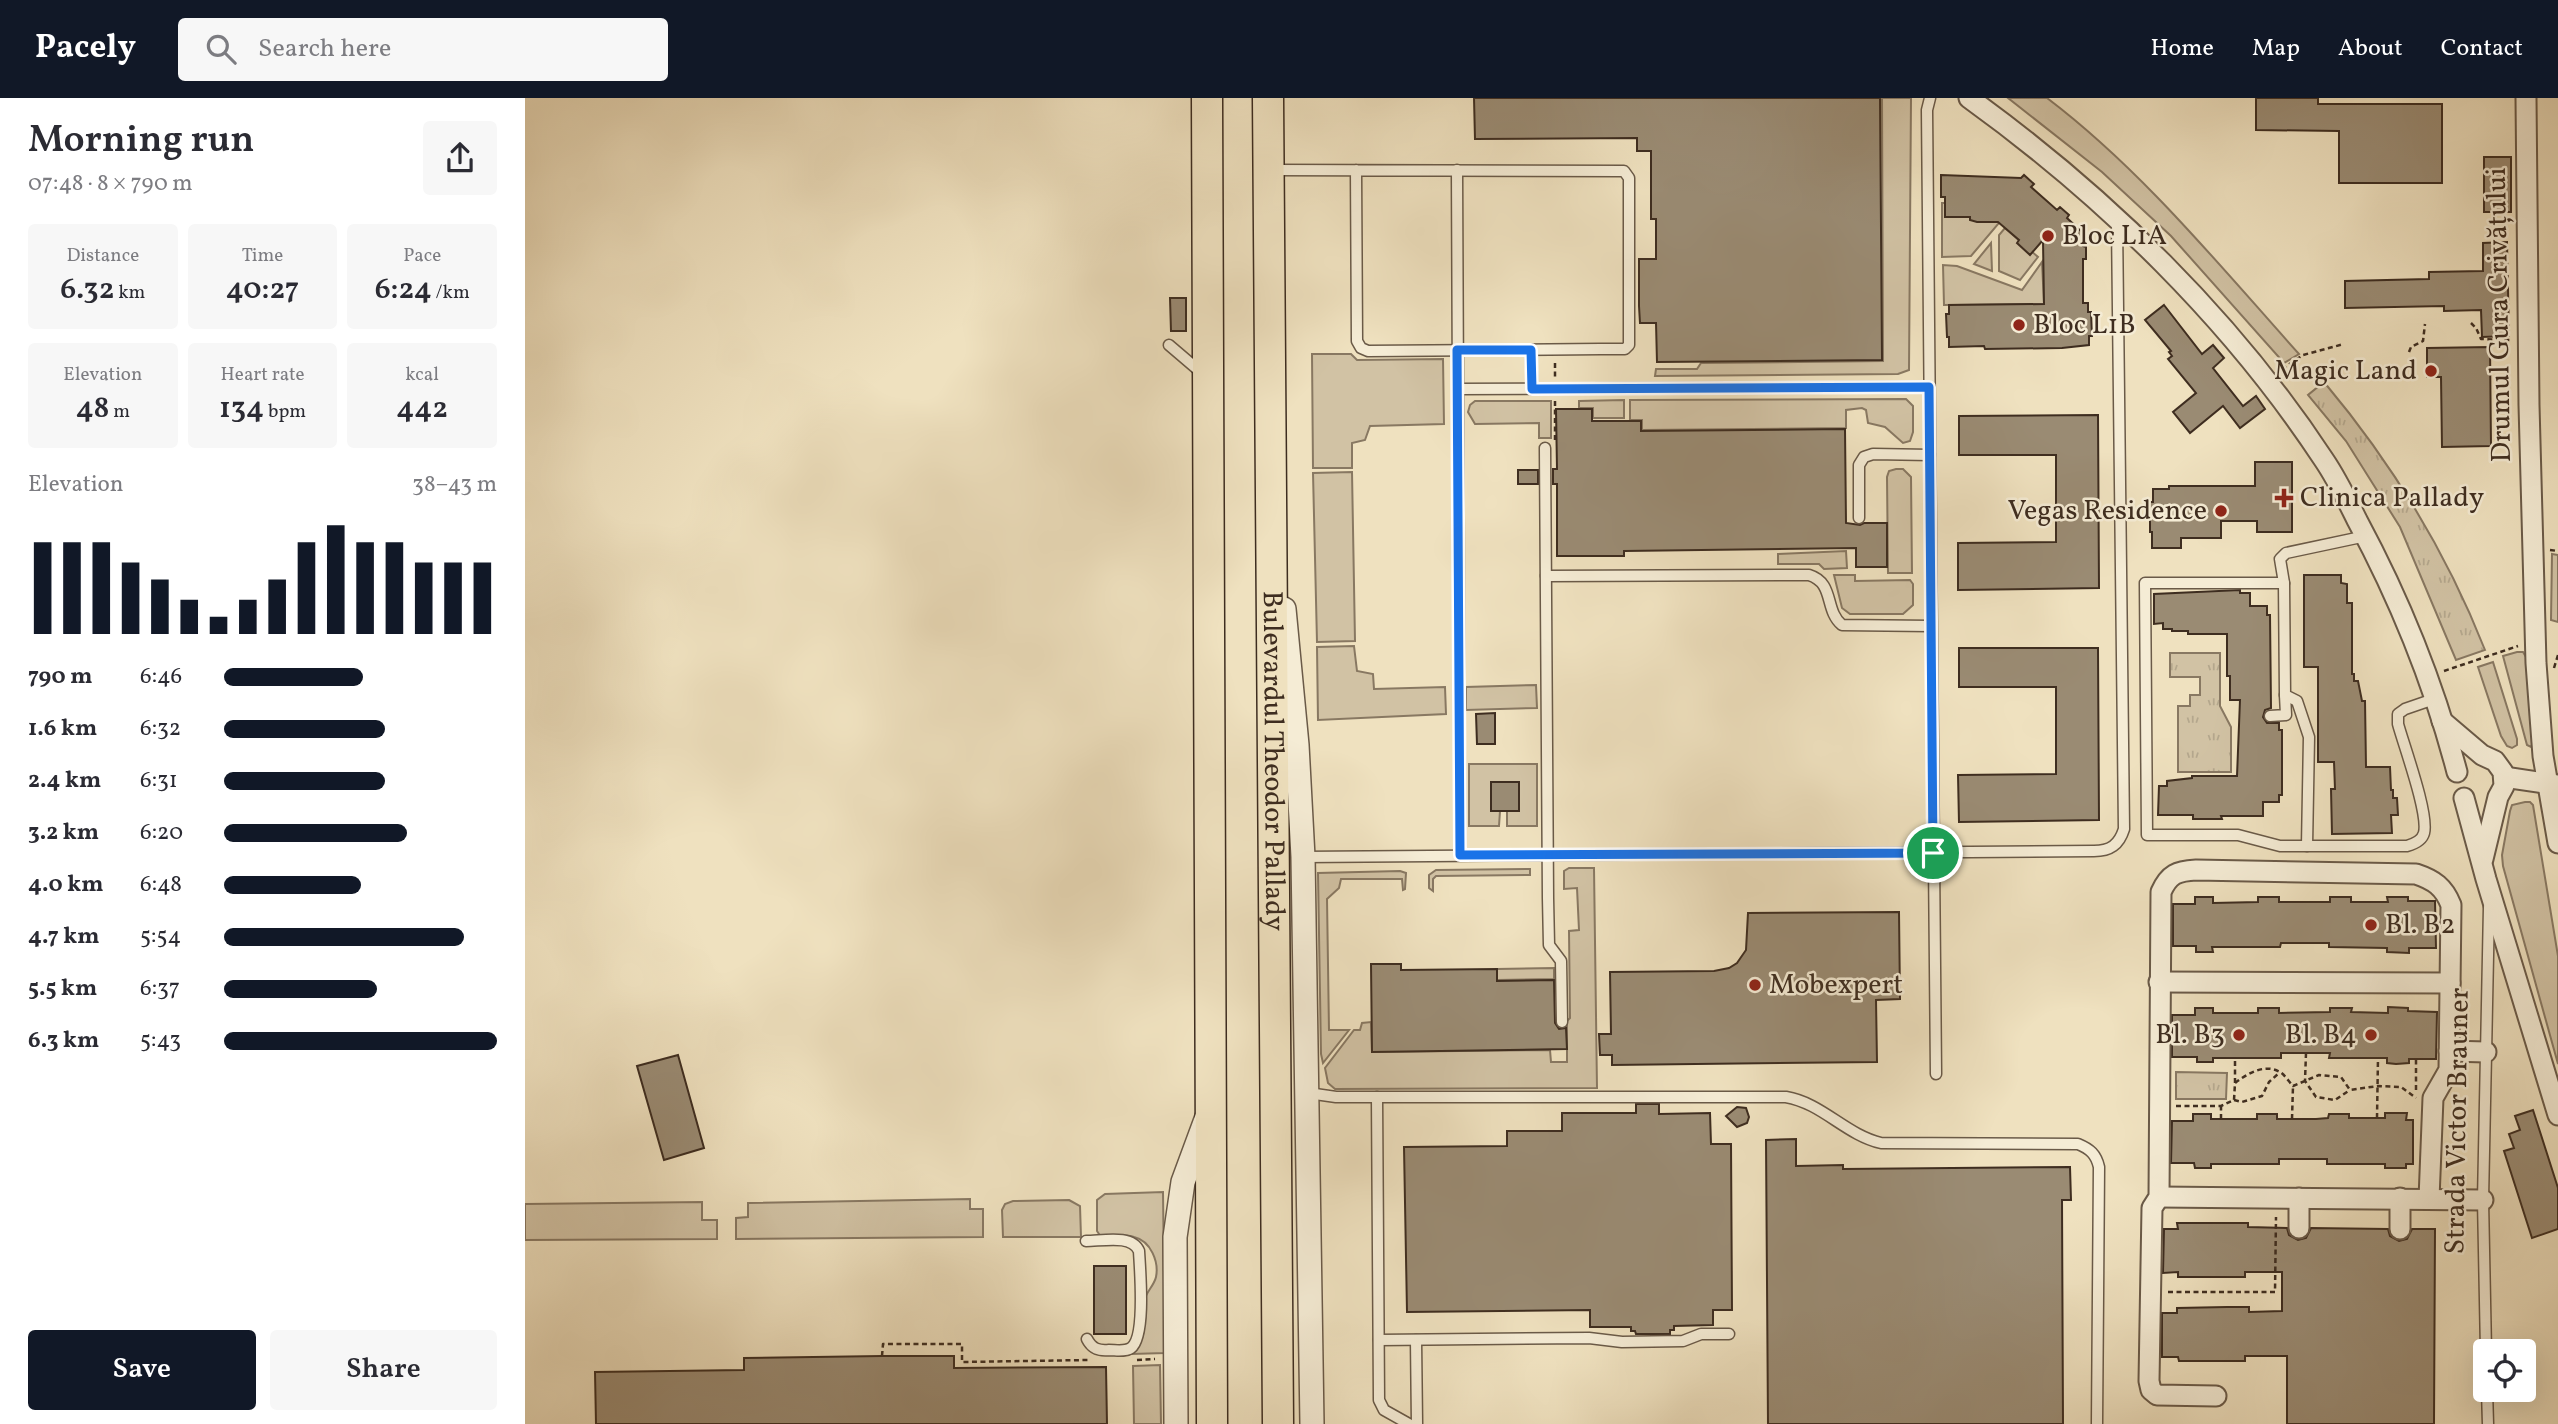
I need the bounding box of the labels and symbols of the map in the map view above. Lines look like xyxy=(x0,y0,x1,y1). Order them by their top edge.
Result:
street label: Drumul Gura Crivățului xyxy=(2478,167,2522,463)
place label: Bloc L1A xyxy=(2062,217,2167,256)
marker: Bloc L1A xyxy=(2040,228,2056,244)
place label: Bloc L1B xyxy=(2033,306,2136,345)
marker: Bloc L1B xyxy=(2011,317,2027,333)
place label: Magic Land xyxy=(2274,352,2417,391)
marker: Magic Land xyxy=(2423,363,2439,379)
place label: Clinica Pallady xyxy=(2300,479,2484,518)
marker: Clinica Pallady xyxy=(2274,488,2294,508)
place label: Vegas Residence xyxy=(2007,492,2207,531)
marker: Vegas Residence xyxy=(2213,503,2229,519)
street label: Bulevardul Theodor Pallady xyxy=(1252,591,1294,931)
pin xyxy=(1903,823,1963,883)
place label: Bl. B2 xyxy=(2385,906,2456,945)
marker: Bl. B2 xyxy=(2363,917,2379,933)
place label: Mobexpert xyxy=(1769,966,1903,1005)
marker: Mobexpert xyxy=(1747,977,1763,993)
street label: Strada Victor Brauner xyxy=(2436,987,2480,1255)
place label: Bl. B3 xyxy=(2155,1016,2225,1055)
place label: Bl. B4 xyxy=(2285,1016,2357,1055)
marker: Bl. B3 xyxy=(2231,1027,2247,1043)
marker: Bl. B4 xyxy=(2363,1027,2379,1043)

